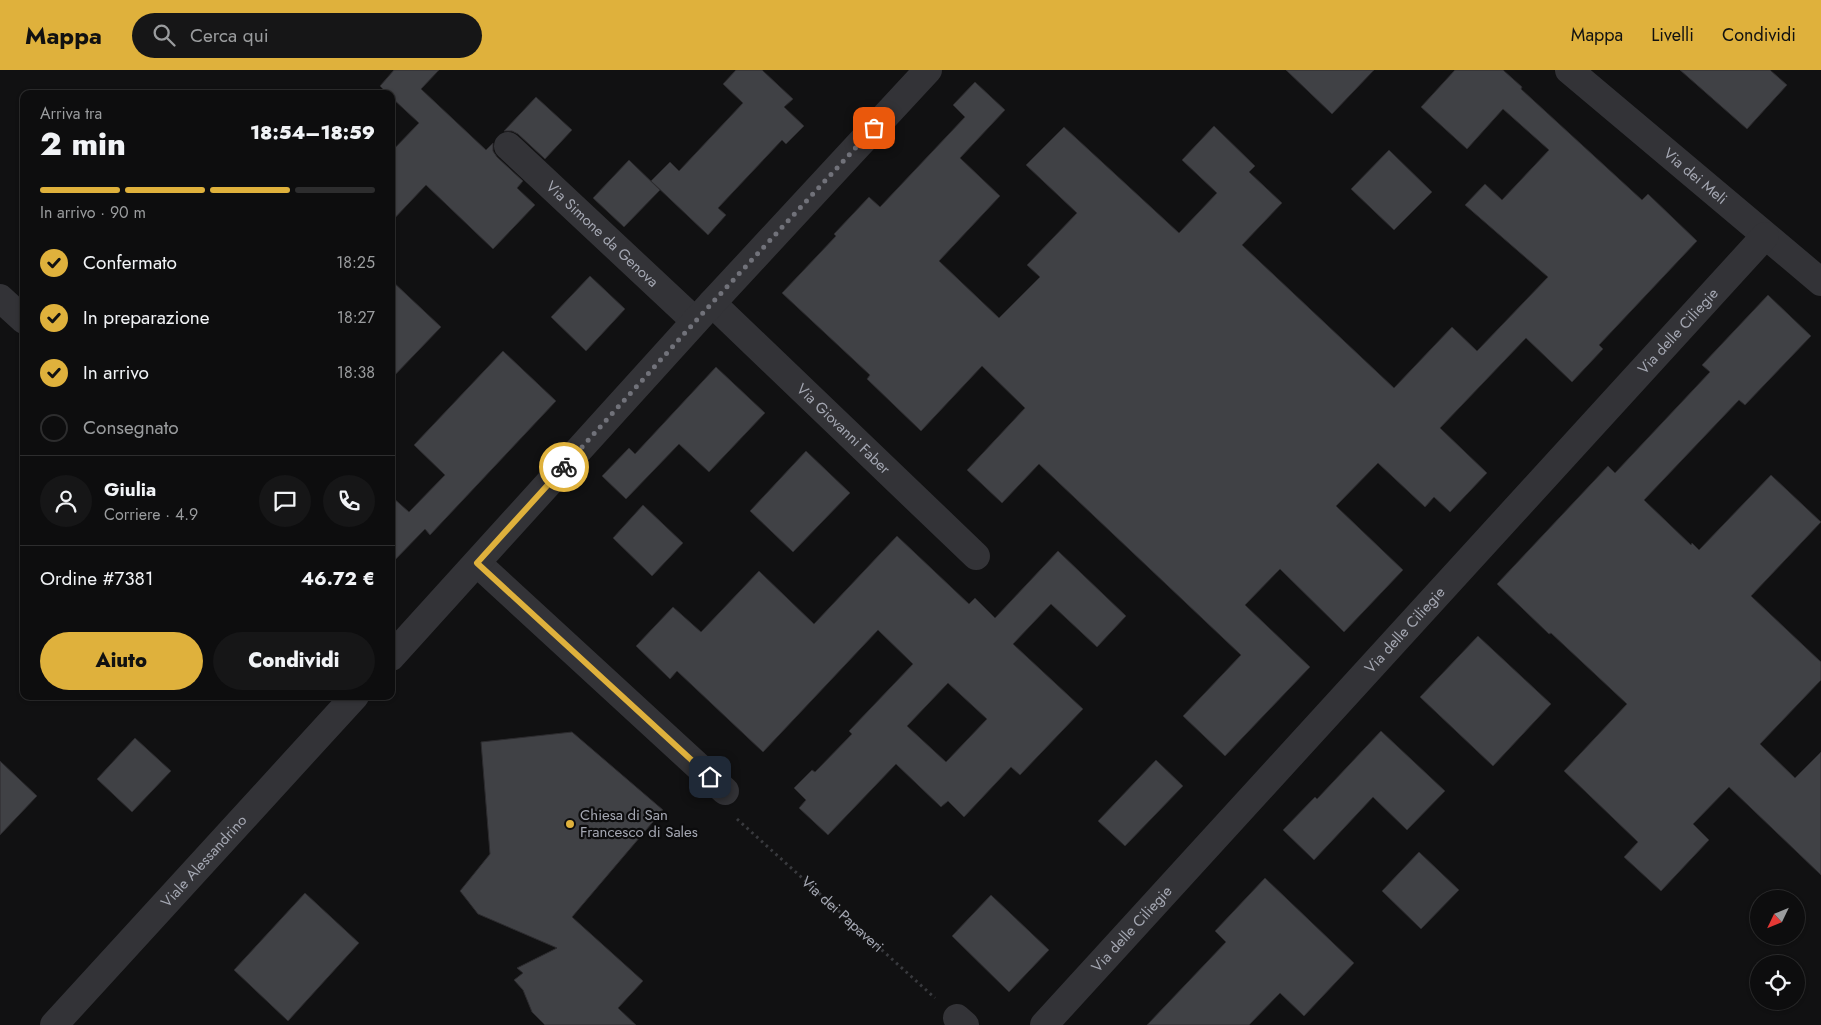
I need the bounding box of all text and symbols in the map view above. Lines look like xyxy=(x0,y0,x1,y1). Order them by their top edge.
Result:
search box xyxy=(132,13,482,58)
text: Mappa xyxy=(25,18,102,53)
icon: search xyxy=(150,21,178,49)
text: Cerca qui xyxy=(190,22,269,49)
text: Mappa xyxy=(1571,22,1623,48)
text: Livelli xyxy=(1651,22,1694,48)
text: Condividi xyxy=(1722,22,1796,48)
text: Arriva tra xyxy=(40,102,102,125)
pin xyxy=(853,107,895,149)
icon: bag xyxy=(860,114,888,142)
text: 18:54–18:59 xyxy=(250,119,375,146)
text: 2 min xyxy=(40,121,126,167)
street label: Via dei Meli xyxy=(1659,143,1732,210)
street label: Via Simone da Genova xyxy=(541,176,663,292)
text: In arrivo · 90 m xyxy=(40,201,146,224)
icon: check xyxy=(40,249,68,277)
text: Confermato xyxy=(83,249,177,276)
text: 18:25 xyxy=(336,251,375,274)
street label: Via delle Ciliegie xyxy=(1633,283,1724,379)
icon: check xyxy=(40,304,68,332)
text: In preparazione xyxy=(83,304,210,331)
text: 18:27 xyxy=(337,306,375,329)
icon: check xyxy=(40,359,68,387)
text: In arrivo xyxy=(83,359,149,386)
text: 18:38 xyxy=(337,361,375,384)
street label: Via Giovanni Faber xyxy=(791,378,896,480)
text: Consegnato xyxy=(83,414,179,441)
courier xyxy=(539,442,589,492)
icon: bike xyxy=(550,453,578,481)
button: person xyxy=(40,475,92,527)
button: chat xyxy=(259,475,311,527)
button: phone xyxy=(323,475,375,527)
text: Giulia xyxy=(104,476,156,503)
text: Corriere · 4.9 xyxy=(104,503,198,526)
text: Ordine #7381 xyxy=(40,565,154,592)
text: 46.72 € xyxy=(301,565,375,592)
street label: Via delle Ciliegie xyxy=(1360,582,1450,678)
button: Aiuto xyxy=(40,632,203,690)
button: Condividi xyxy=(213,632,375,690)
pin xyxy=(689,756,731,798)
icon: home xyxy=(696,763,724,791)
place label: Chiesa di San Francesco di Sales xyxy=(580,804,698,843)
street label: Viale Alessandrino xyxy=(156,810,252,912)
marker: Chiesa di San Francesco di Sales xyxy=(564,818,576,830)
street label: Via dei Papaveri xyxy=(796,871,888,957)
street label: Via delle Ciliegie xyxy=(1086,881,1177,977)
north arrow xyxy=(1750,890,1805,945)
map controls xyxy=(1750,890,1805,1010)
button: locate xyxy=(1750,955,1805,1010)

